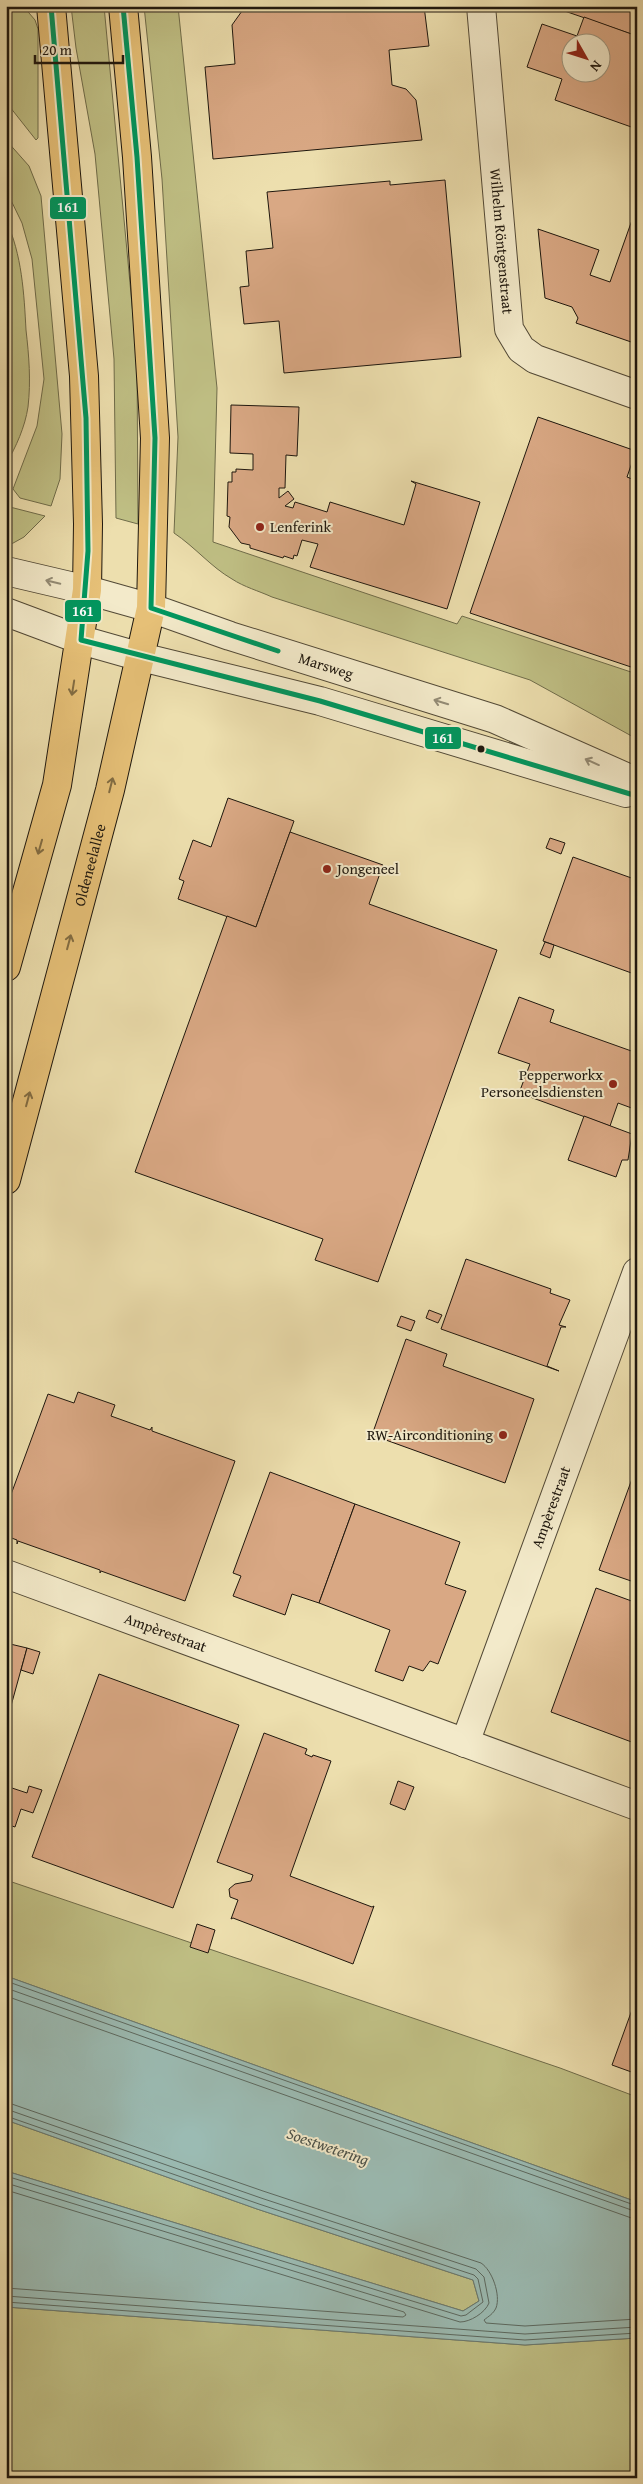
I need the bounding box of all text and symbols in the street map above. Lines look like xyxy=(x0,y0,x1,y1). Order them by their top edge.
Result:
scale bar xyxy=(35,32,122,64)
north arrow xyxy=(560,32,610,82)
text: 20 m xyxy=(42,39,73,60)
text: N xyxy=(585,56,607,77)
street label: Wilhelm Röntgenstraat xyxy=(485,167,519,316)
line badge: 161 xyxy=(49,196,87,220)
text: 161 xyxy=(57,197,79,217)
place label: Lenferink xyxy=(270,516,331,537)
marker: Lenferink xyxy=(254,521,266,533)
one-way arrow xyxy=(45,577,61,586)
line badge: 161 xyxy=(64,599,102,623)
text: 161 xyxy=(72,601,94,621)
street label: Marsweg xyxy=(296,647,357,684)
one-way arrow xyxy=(68,680,78,696)
one-way arrow xyxy=(434,697,450,707)
line badge: 161 xyxy=(424,726,462,750)
text: 161 xyxy=(432,728,454,748)
unlabelled marker xyxy=(476,744,486,754)
one-way arrow xyxy=(585,757,600,767)
one-way arrow xyxy=(107,777,116,793)
street label: Oldeneelallee xyxy=(68,821,111,909)
one-way arrow xyxy=(34,838,44,854)
place label: Jongeneel xyxy=(335,858,399,879)
marker: Jongeneel xyxy=(321,863,333,875)
one-way arrow xyxy=(65,934,75,950)
place label: Pepperworkx Personeelsdiensten xyxy=(481,1064,604,1102)
marker: Pepperworkx Personeelsdiensten xyxy=(607,1078,619,1090)
one-way arrow xyxy=(24,1091,33,1107)
place label: RW-Airconditioning xyxy=(367,1424,494,1445)
marker: RW-Airconditioning xyxy=(497,1429,509,1441)
street label: Ampèrestraat xyxy=(526,1462,576,1551)
street label: Ampèrestraat xyxy=(122,1607,211,1657)
water label: Soestwetering xyxy=(284,2121,373,2171)

